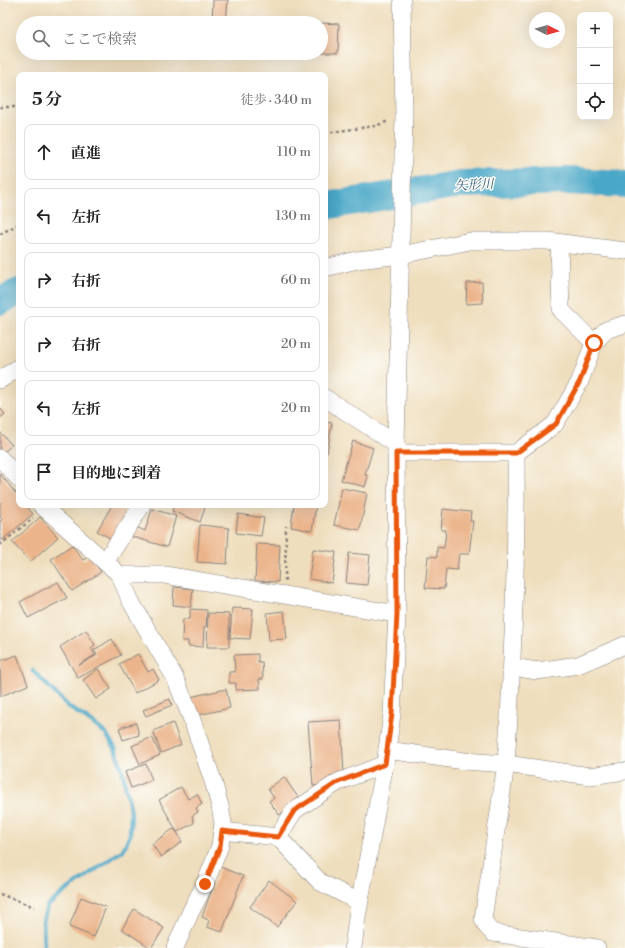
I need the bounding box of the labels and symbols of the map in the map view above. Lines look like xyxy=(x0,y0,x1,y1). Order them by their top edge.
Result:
north arrow xyxy=(529,12,565,48)
water label: 矢形川 xyxy=(454,176,496,194)
route start xyxy=(585,334,603,352)
route end xyxy=(196,875,214,893)

